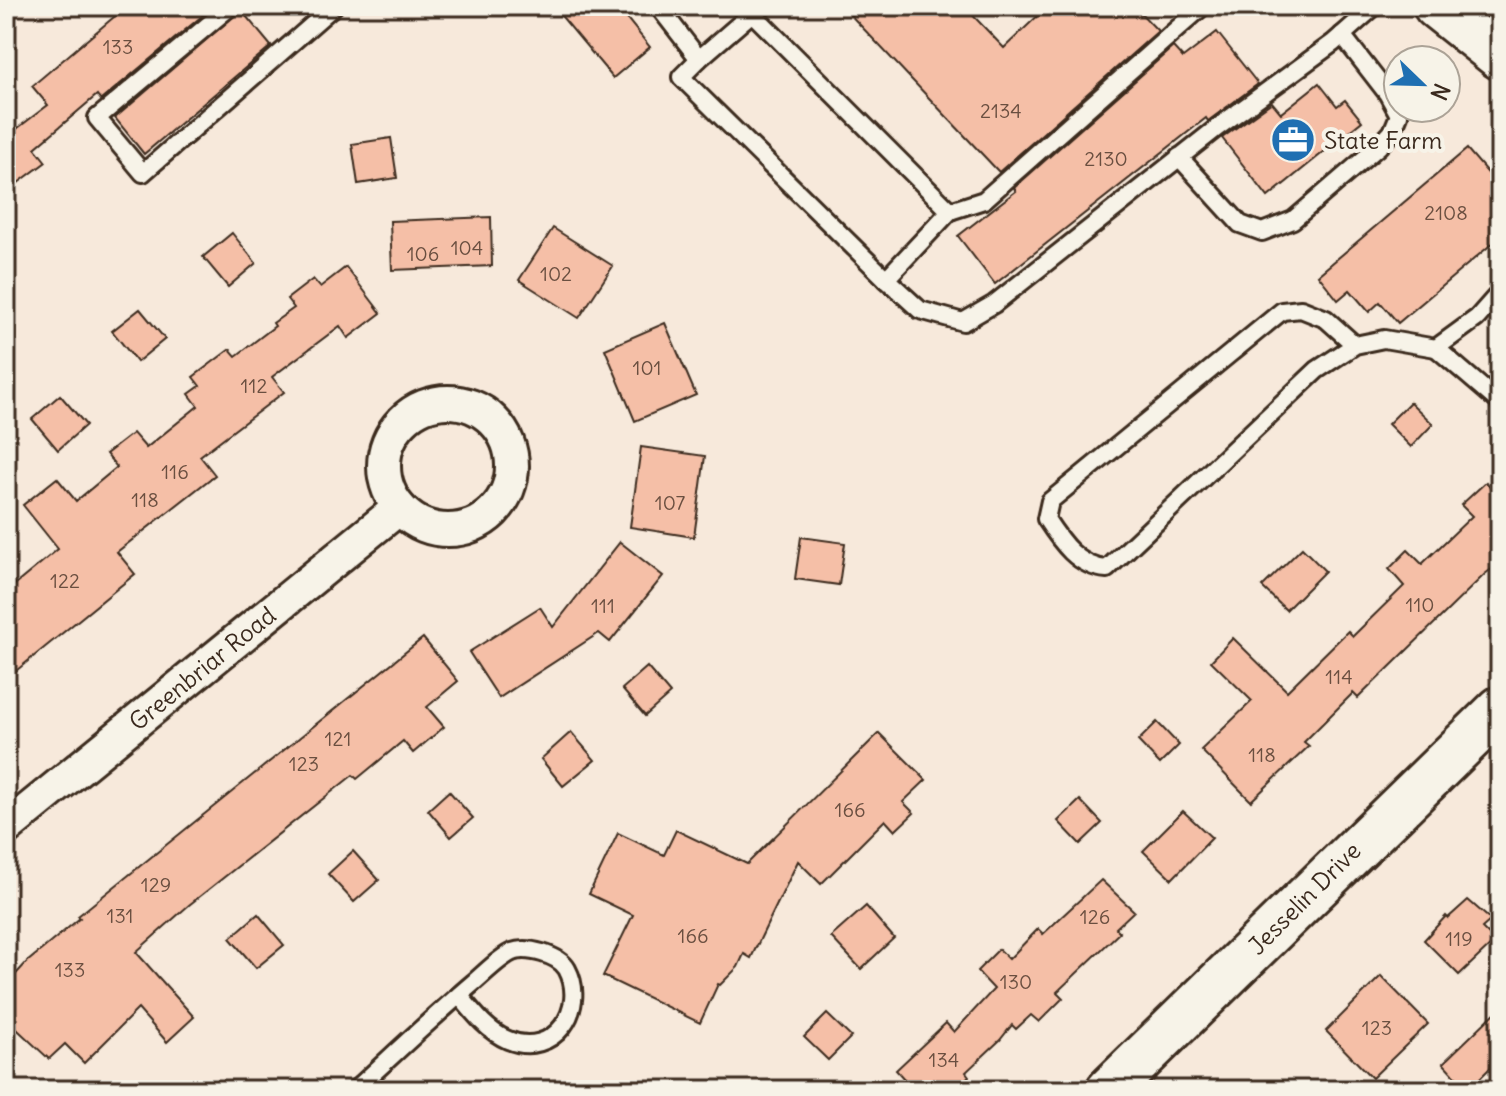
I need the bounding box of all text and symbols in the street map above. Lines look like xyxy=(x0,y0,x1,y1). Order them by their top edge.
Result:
house number: 133 xyxy=(103,34,133,59)
north arrow xyxy=(1382,44,1462,124)
text: N xyxy=(1425,79,1456,104)
house number: 2134 xyxy=(980,98,1022,123)
office icon: State Farm xyxy=(1269,116,1317,164)
place label: State Farm xyxy=(1324,125,1442,155)
house number: 2130 xyxy=(1084,146,1128,171)
house number: 2108 xyxy=(1424,200,1468,225)
house number: 104 xyxy=(451,235,483,260)
house number: 106 xyxy=(407,241,439,266)
house number: 102 xyxy=(540,261,572,286)
house number: 101 xyxy=(632,355,662,380)
house number: 112 xyxy=(241,373,267,398)
house number: 116 xyxy=(161,459,189,484)
house number: 118 xyxy=(131,487,159,512)
house number: 107 xyxy=(655,490,686,515)
house number: 122 xyxy=(50,568,80,593)
house number: 110 xyxy=(1405,592,1435,617)
house number: 111 xyxy=(591,593,615,618)
street label: Greenbriar Road xyxy=(123,600,281,736)
house number: 114 xyxy=(1325,664,1353,689)
house number: 121 xyxy=(325,726,351,751)
house number: 118 xyxy=(1248,742,1276,767)
house number: 123 xyxy=(289,751,319,776)
house number: 166 xyxy=(834,797,866,822)
street label: Jesselin Drive xyxy=(1241,835,1367,961)
house number: 129 xyxy=(141,872,171,897)
house number: 131 xyxy=(106,903,134,928)
house number: 126 xyxy=(1080,904,1110,929)
house number: 166 xyxy=(677,923,709,948)
house number: 119 xyxy=(1445,926,1473,951)
house number: 133 xyxy=(55,957,85,982)
house number: 130 xyxy=(1000,969,1032,994)
house number: 123 xyxy=(1362,1015,1392,1040)
house number: 134 xyxy=(929,1047,959,1072)

